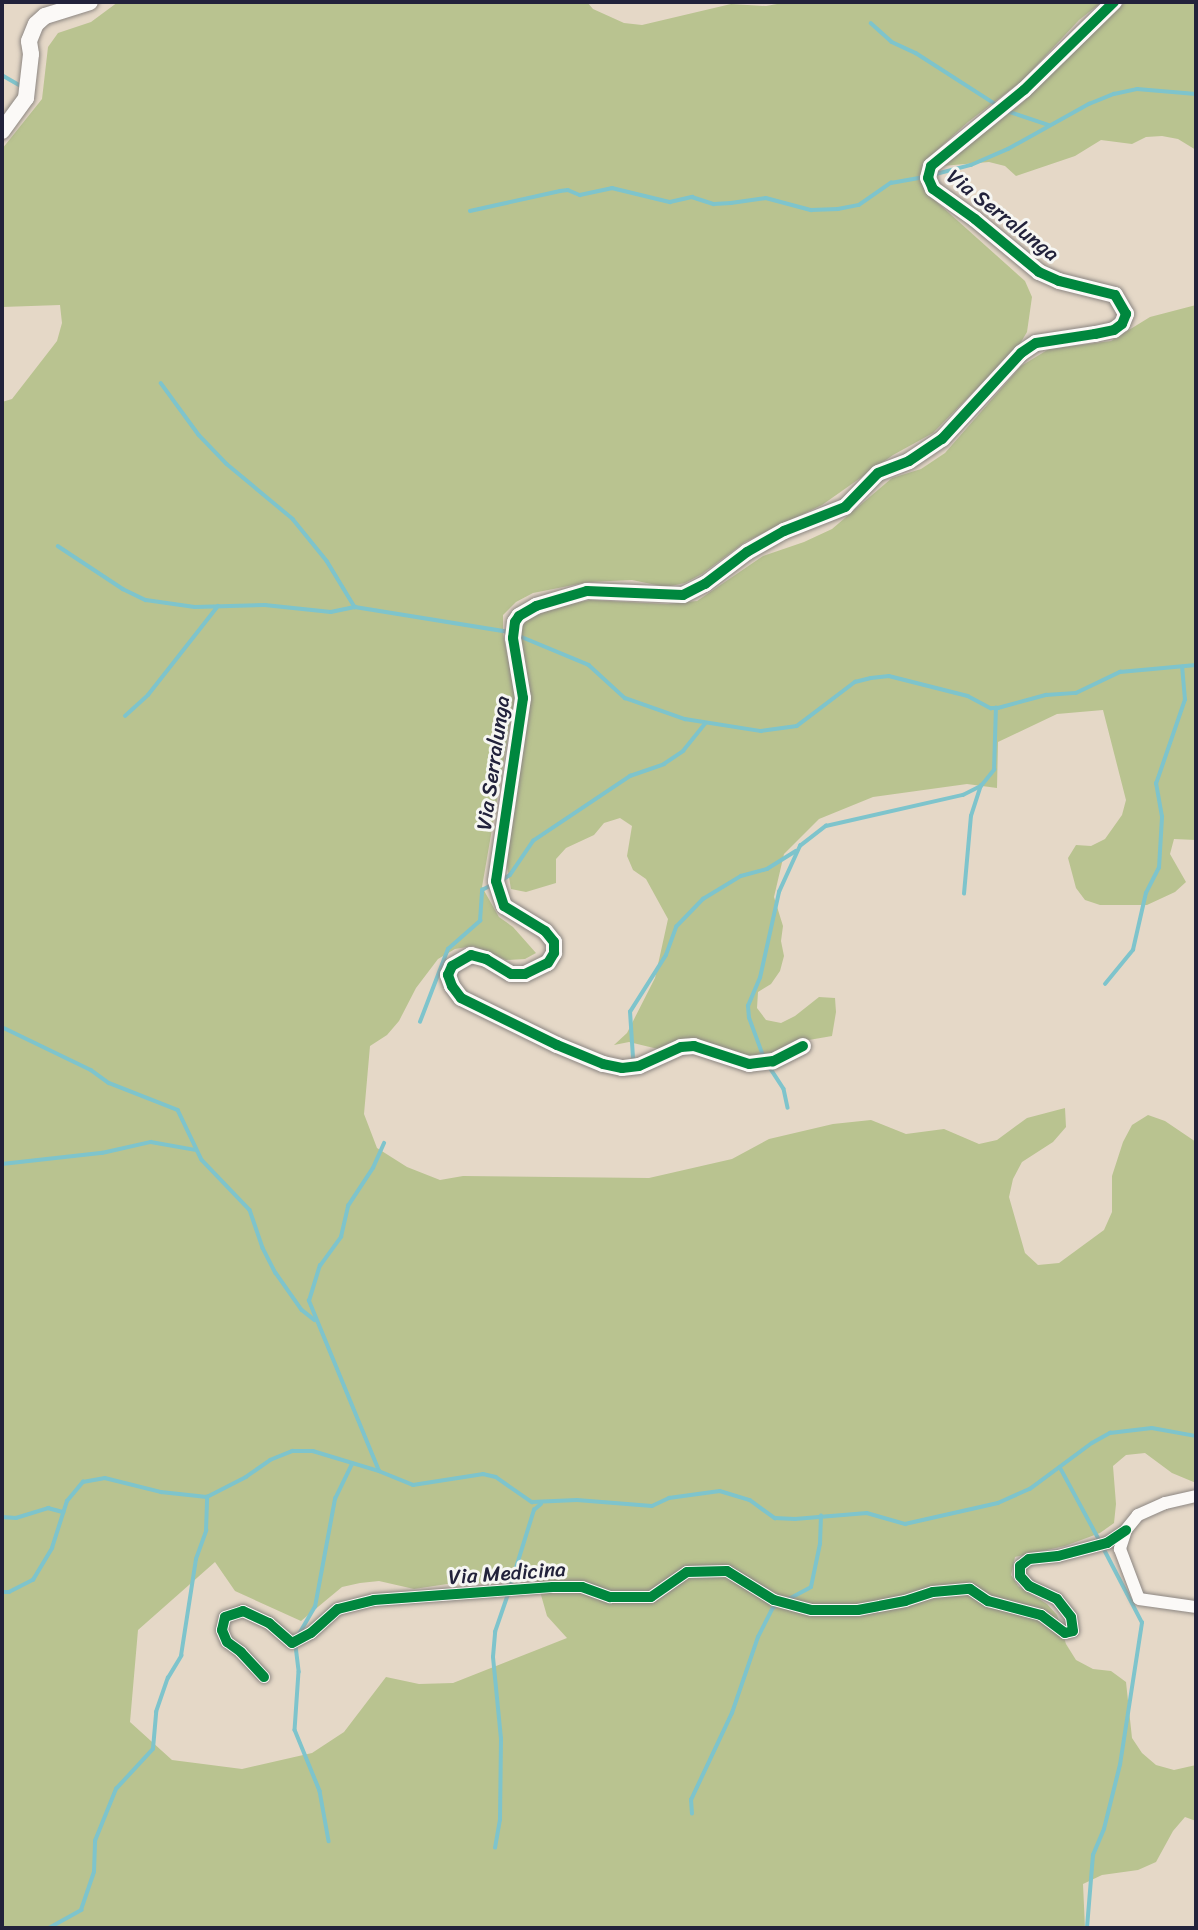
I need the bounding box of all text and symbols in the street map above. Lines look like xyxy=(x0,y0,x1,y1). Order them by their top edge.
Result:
street label: Via Serralunga xyxy=(942,163,1064,267)
street label: Via Serralunga xyxy=(471,694,515,832)
street label: Via Medicina xyxy=(448,1556,566,1590)

